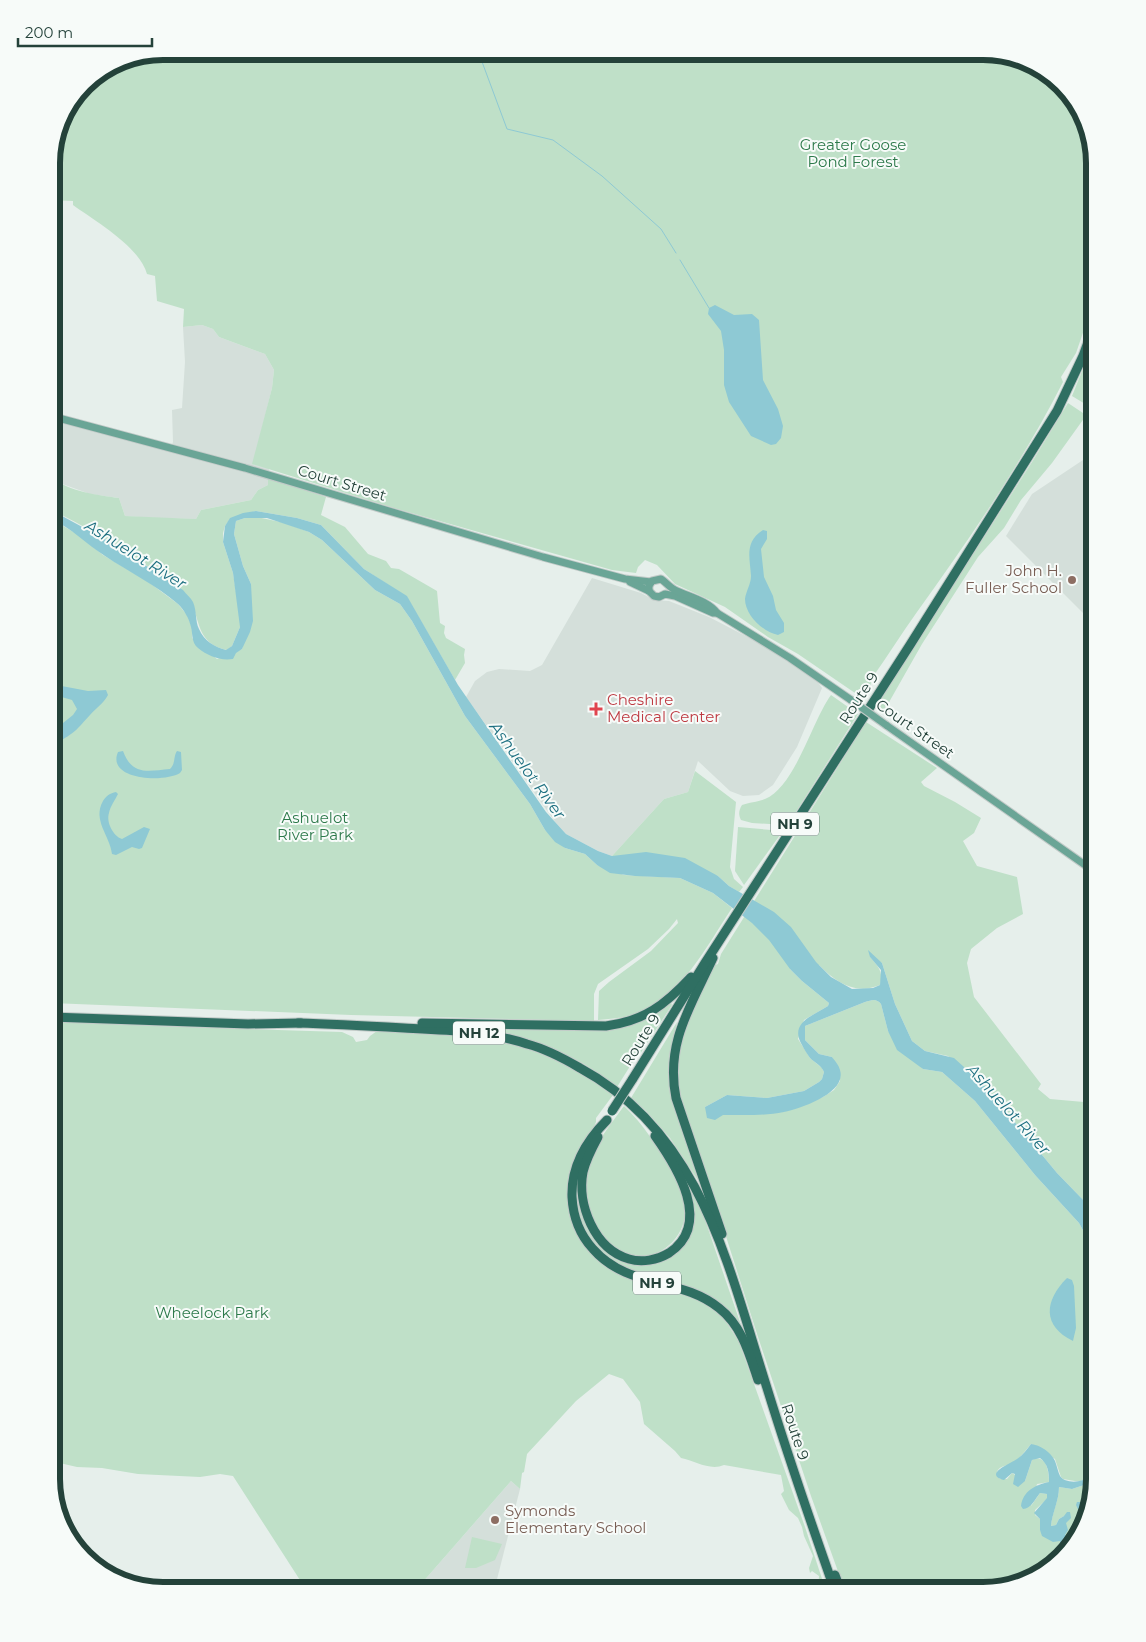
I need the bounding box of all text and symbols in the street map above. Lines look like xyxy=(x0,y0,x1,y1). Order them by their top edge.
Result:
scale bar xyxy=(18,15,151,47)
text: 200 m xyxy=(25,23,73,42)
park label: Greater Goose Pond Forest xyxy=(800,135,906,171)
street label: Court Street xyxy=(296,460,389,505)
water label: Ashuelot River xyxy=(81,515,190,593)
place label: John H. Fuller School xyxy=(965,561,1062,597)
marker: John H. Fuller School xyxy=(1066,574,1078,586)
street label: Route 9 xyxy=(835,668,882,727)
place label: Cheshire Medical Center xyxy=(607,690,720,726)
street label: Court Street xyxy=(872,695,958,763)
marker: Cheshire Medical Center xyxy=(589,702,603,716)
water label: Ashuelot River xyxy=(485,717,570,823)
park label: Ashuelot River Park xyxy=(277,808,353,844)
road number: NH 9 xyxy=(771,812,819,836)
street label: Route 9 xyxy=(617,1010,664,1069)
road number: NH 12 xyxy=(453,1021,505,1044)
water label: Ashuelot River xyxy=(962,1059,1055,1159)
road number: NH 9 xyxy=(633,1272,681,1295)
park label: Wheelock Park xyxy=(155,1303,269,1322)
street label: Route 9 xyxy=(777,1401,814,1462)
place label: Symonds Elementary School xyxy=(505,1501,646,1537)
marker: Symonds Elementary School xyxy=(489,1514,501,1526)

